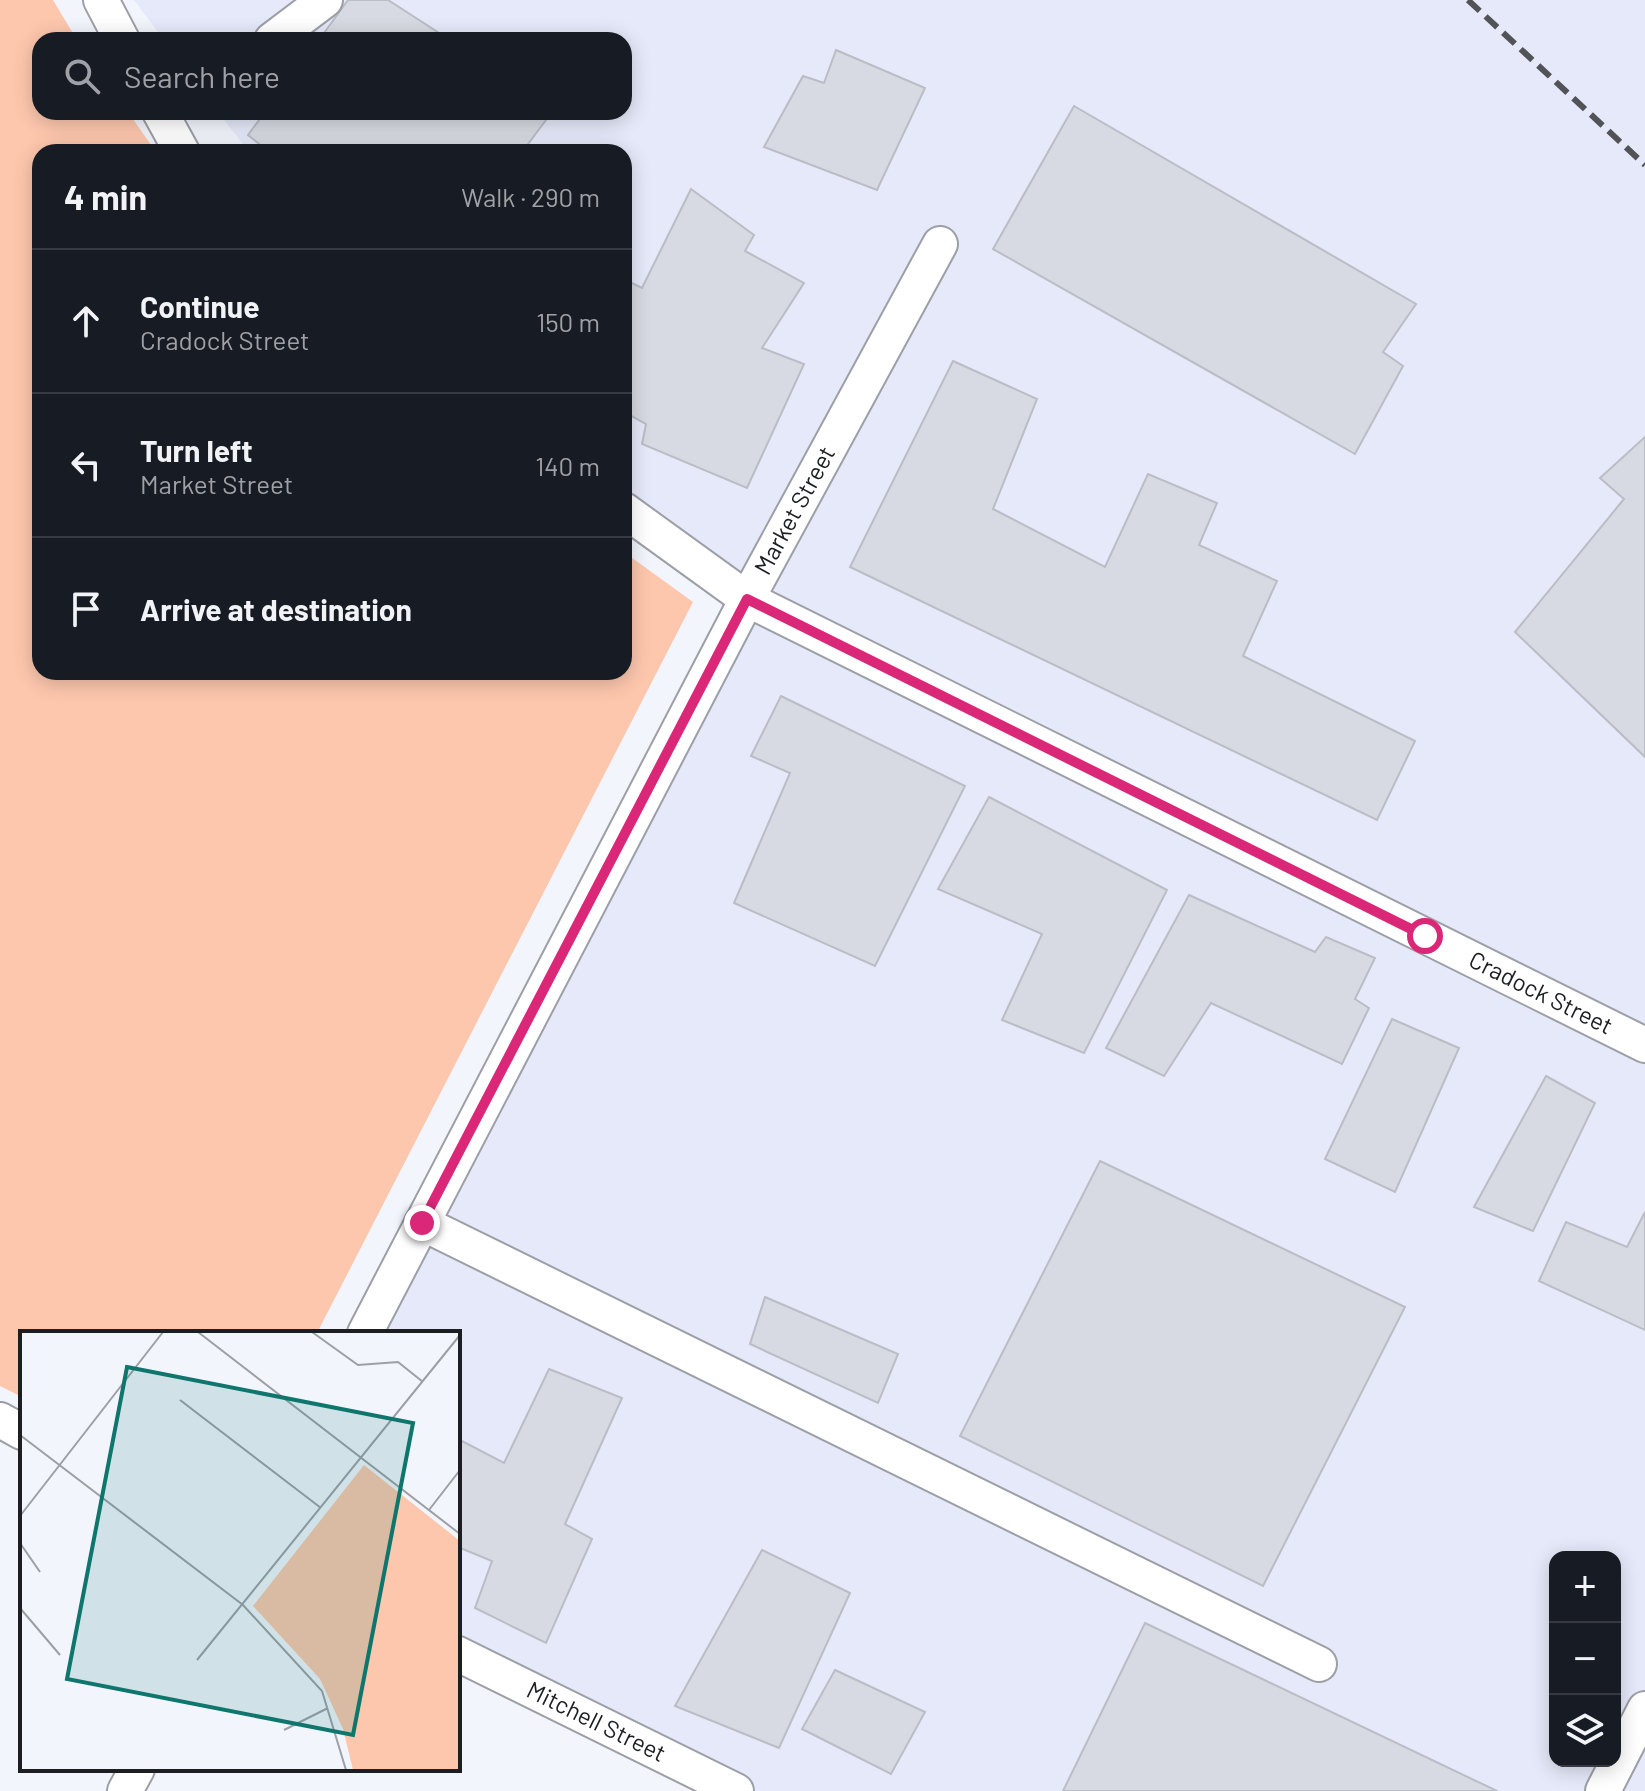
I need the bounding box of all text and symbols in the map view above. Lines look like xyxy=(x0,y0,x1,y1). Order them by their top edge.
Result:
search box xyxy=(32,32,632,120)
icon: search xyxy=(60,54,104,98)
text: Search here xyxy=(124,58,280,94)
text: 4 min xyxy=(64,176,147,217)
text: Walk · 290 m xyxy=(461,181,600,212)
text: Continue xyxy=(140,288,260,324)
icon: ahead xyxy=(64,299,108,343)
text: 150 m xyxy=(536,306,600,337)
text: Cradock Street xyxy=(140,324,310,355)
text: Turn left xyxy=(140,432,253,468)
street label: Market Street xyxy=(747,441,840,579)
icon: left xyxy=(64,443,108,487)
text: 140 m xyxy=(535,450,600,481)
text: Market Street xyxy=(140,468,293,499)
icon: arrive xyxy=(64,587,108,631)
text: Arrive at destination xyxy=(140,591,412,627)
route start xyxy=(1407,918,1443,954)
street label: Cradock Street xyxy=(1465,944,1618,1040)
route end xyxy=(404,1205,440,1241)
inset map xyxy=(20,1331,460,1771)
map controls xyxy=(1549,1551,1621,1767)
button: + xyxy=(1549,1551,1621,1623)
button: − xyxy=(1549,1623,1621,1695)
street label: Mitchell Street xyxy=(523,1674,671,1767)
button: layers xyxy=(1549,1695,1621,1767)

